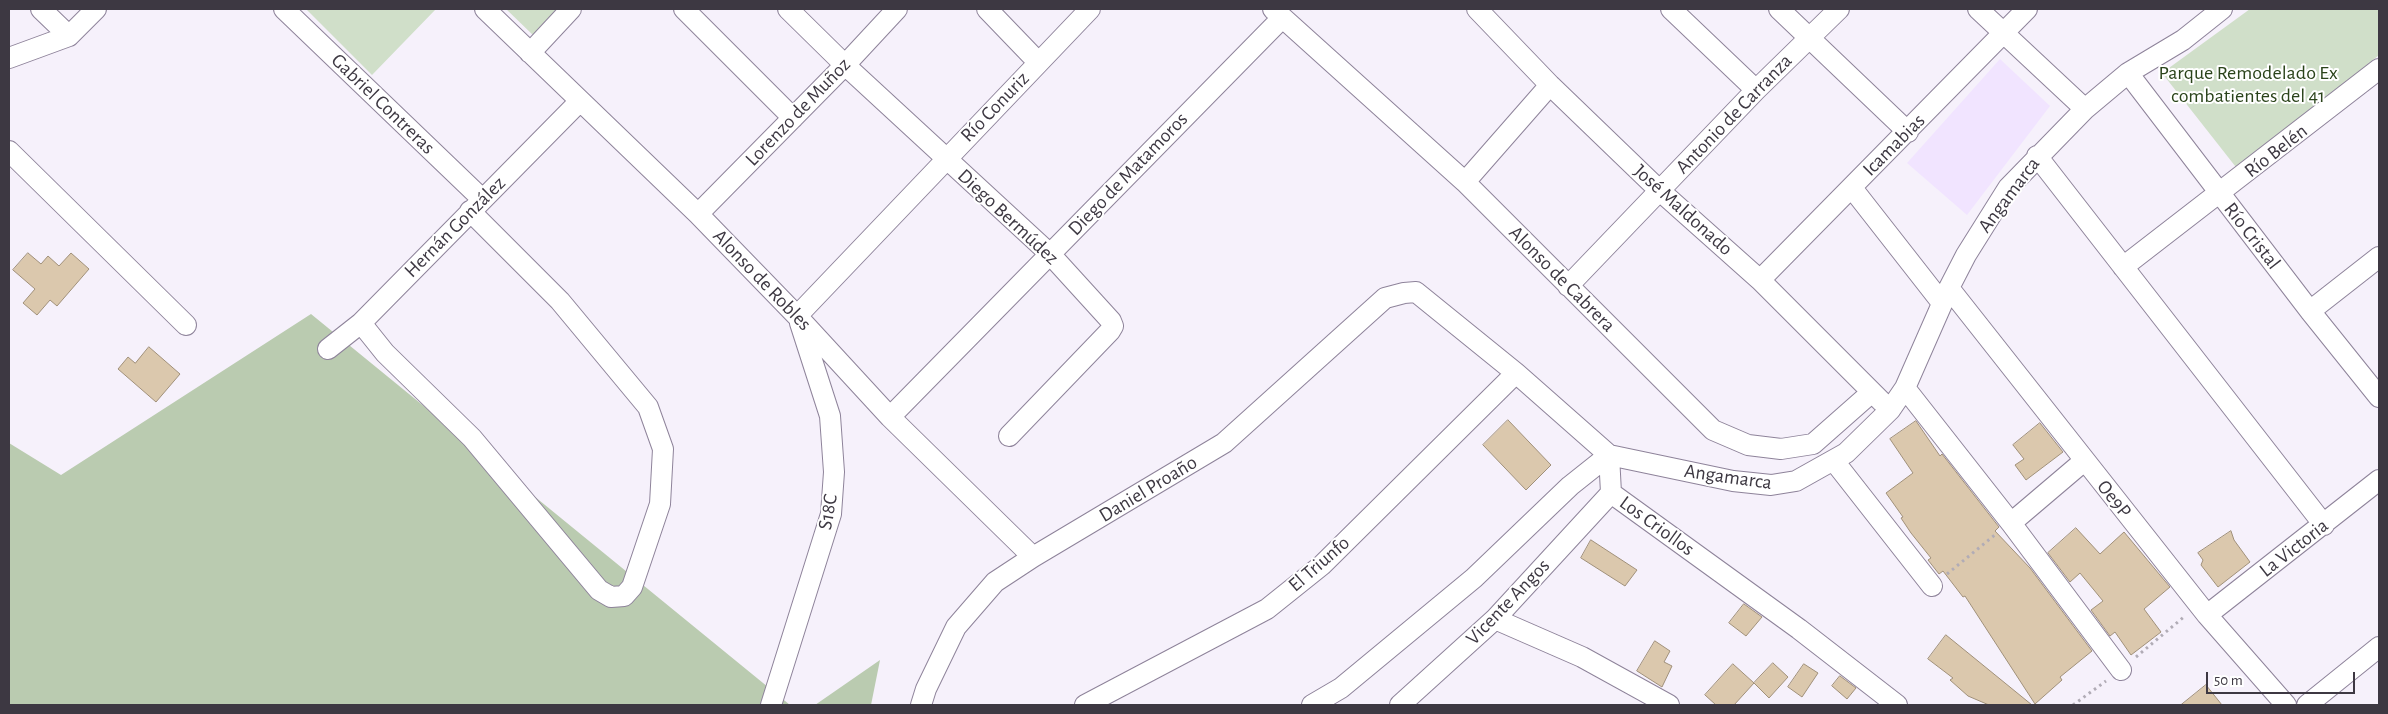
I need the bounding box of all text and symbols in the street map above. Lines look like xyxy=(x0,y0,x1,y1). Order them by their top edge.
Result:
street label: Gabriel Contreras xyxy=(326,49,440,159)
street label: Antonio de Carranza xyxy=(1671,49,1797,179)
street label: Lorenzo de Muñoz xyxy=(740,53,856,171)
park label: Parque Remodelado Ex combatientes del 41 xyxy=(2158,61,2338,108)
street label: Río Conuriz xyxy=(956,67,1034,147)
street label: Diego de Matamoros xyxy=(1063,107,1193,241)
street label: Icamabias xyxy=(1858,109,1930,181)
street label: Río Belén xyxy=(2240,119,2312,183)
street label: Angamarca xyxy=(1973,152,2045,238)
street label: José Maldonado xyxy=(1629,159,1737,261)
street label: Diego Bermúdez xyxy=(952,164,1064,270)
street label: Hernán González xyxy=(399,171,511,283)
street label: Río Cristal xyxy=(2218,198,2286,274)
street label: Alonso de Cabrera xyxy=(1504,221,1620,337)
street label: Alonso de Robles xyxy=(708,224,816,336)
street label: Daniel Proaño xyxy=(1095,450,1201,528)
street label: Angamarca xyxy=(1683,459,1773,495)
street label: Oe9P xyxy=(2092,475,2136,523)
street label: Los Criollos xyxy=(1615,491,1699,561)
street label: S18C xyxy=(813,492,843,532)
street label: La Victoria xyxy=(2255,514,2333,582)
street label: El Triunfo xyxy=(1283,531,1355,597)
street label: Vicente Angos xyxy=(1461,554,1555,650)
scale bar xyxy=(2208,662,2357,694)
text: 50 m xyxy=(2214,673,2243,688)

